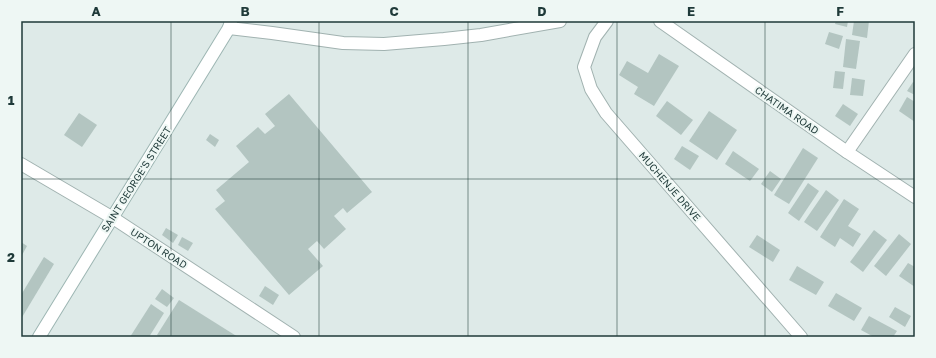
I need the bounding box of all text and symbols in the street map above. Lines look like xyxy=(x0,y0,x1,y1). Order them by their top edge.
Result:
text: A xyxy=(91,3,101,19)
text: B xyxy=(240,3,250,19)
text: C xyxy=(389,3,399,19)
text: D xyxy=(537,3,547,19)
text: E xyxy=(687,3,695,19)
text: F xyxy=(836,3,844,19)
street label: CHATIMA ROAD xyxy=(753,84,821,136)
text: 1 xyxy=(8,92,15,108)
street label: SAINT GEORGE'S STREET xyxy=(99,124,173,234)
street label: MUCHENJE DRIVE xyxy=(637,149,703,223)
street label: UPTON ROAD xyxy=(128,225,190,271)
text: 2 xyxy=(7,249,15,265)

